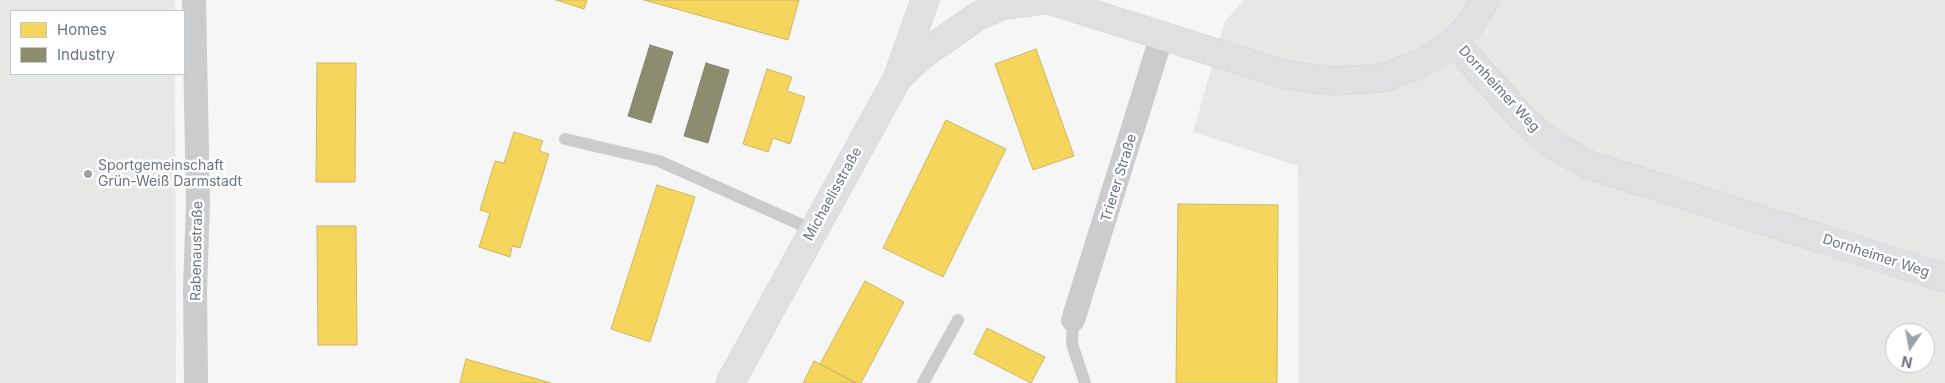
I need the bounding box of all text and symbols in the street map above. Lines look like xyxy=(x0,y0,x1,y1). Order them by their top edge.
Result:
legend xyxy=(10,10,185,75)
text: Homes xyxy=(57,20,107,39)
street label: Dornheimer Weg xyxy=(1455,42,1543,136)
text: Industry xyxy=(57,45,115,64)
street label: Trierer Straße xyxy=(1098,132,1140,224)
street label: Michaelisstraße xyxy=(800,144,866,244)
place label: Sportgemeinschaft Grün-Weiß Darmstadt xyxy=(98,158,242,190)
marker: Sportgemeinschaft Grün-Weiß Darmstadt xyxy=(82,168,94,180)
street label: Rabenaustraße xyxy=(188,201,206,301)
street label: Dornheimer Weg xyxy=(1820,231,1932,281)
north arrow xyxy=(1885,323,1935,373)
text: N xyxy=(1900,353,1914,372)

